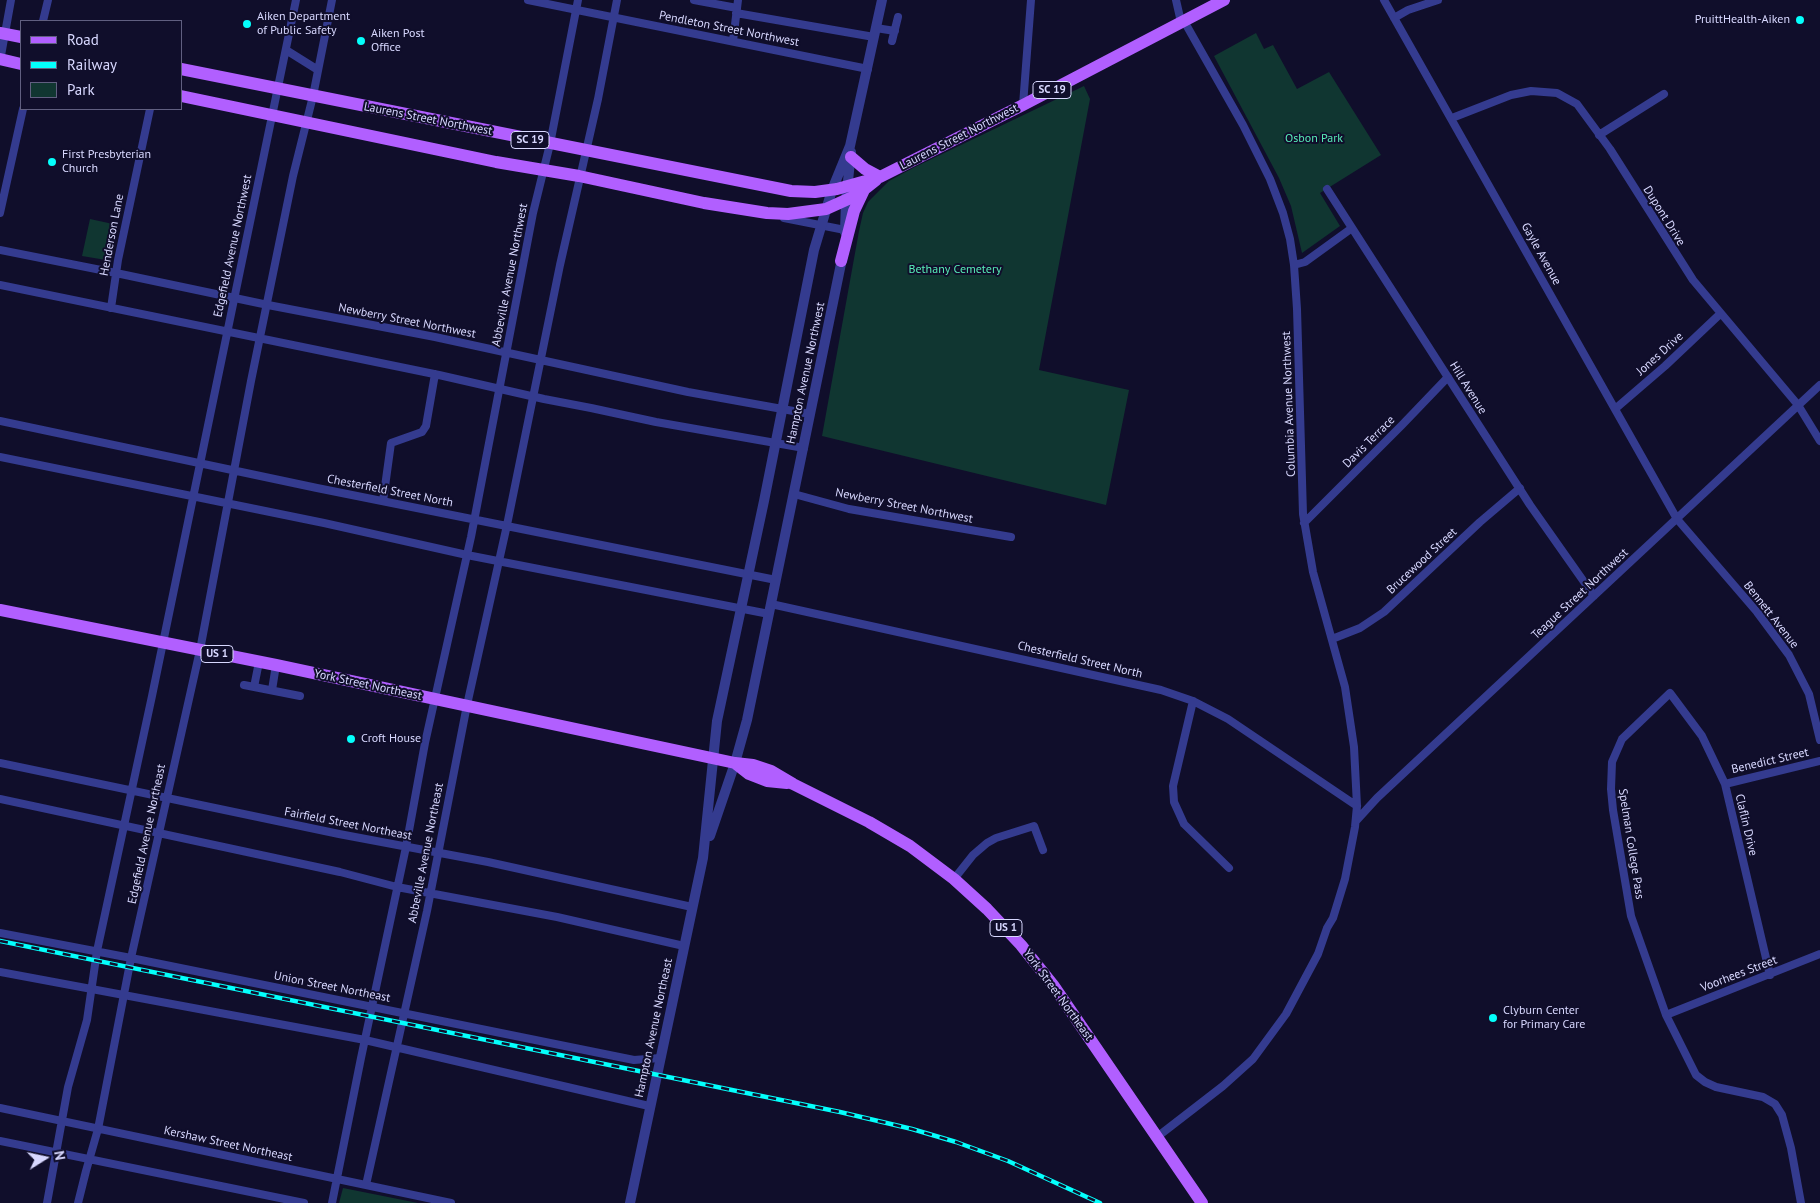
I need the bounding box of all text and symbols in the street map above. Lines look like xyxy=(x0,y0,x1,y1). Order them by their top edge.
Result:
street label: Pendleton Street Northwest xyxy=(658,8,800,50)
place label: Aiken Department of Public Safety xyxy=(257,10,350,38)
place label: PruittHealth-Aiken xyxy=(1695,13,1790,27)
marker: PruittHealth-Aiken xyxy=(1794,14,1806,26)
marker: Aiken Department of Public Safety xyxy=(241,18,253,30)
legend xyxy=(20,20,182,110)
place label: Aiken Post Office xyxy=(371,27,425,55)
text: Road xyxy=(67,30,99,49)
marker: Aiken Post Office xyxy=(355,35,367,47)
text: Railway xyxy=(67,55,117,74)
text: Park xyxy=(67,80,95,99)
road number: SC 19 xyxy=(1033,82,1071,98)
street label: Laurens Street Northwest xyxy=(362,99,494,139)
street label: Laurens Street Northwest xyxy=(897,101,1021,173)
road number: SC 19 xyxy=(511,132,549,148)
park label: Osbon Park xyxy=(1285,132,1343,146)
place label: First Presbyterian Church xyxy=(62,148,151,176)
marker: First Presbyterian Church xyxy=(46,156,58,168)
street label: Edgefield Avenue Northwest xyxy=(211,173,255,319)
street label: Dupont Drive xyxy=(1640,183,1688,249)
street label: Henderson Lane xyxy=(97,193,127,277)
street label: Abbeville Avenue Northwest xyxy=(489,202,531,348)
street label: Gayle Avenue xyxy=(1518,220,1564,288)
park label: Bethany Cemetery xyxy=(908,263,1002,277)
street label: Newberry Street Northwest xyxy=(337,301,477,341)
street label: Hampton Avenue Northwest xyxy=(784,301,828,445)
street label: Jones Drive xyxy=(1634,329,1686,379)
street label: Columbia Avenue Northwest xyxy=(1279,331,1299,477)
street label: Hill Avenue xyxy=(1446,359,1490,417)
street label: Davis Terrace xyxy=(1340,413,1398,471)
street label: Chesterfield Street North xyxy=(326,472,454,510)
street label: Newberry Street Northwest xyxy=(834,486,974,526)
street label: Brucewood Street xyxy=(1384,525,1460,597)
street label: Teague Street Northwest xyxy=(1529,546,1631,642)
street label: Bennett Avenue xyxy=(1740,579,1802,651)
street label: Chesterfield Street North xyxy=(1016,639,1144,681)
road number: US 1 xyxy=(201,646,233,662)
street label: York Street Northeast xyxy=(313,667,423,703)
place label: Croft House xyxy=(361,732,421,746)
marker: Croft House xyxy=(345,733,357,745)
street label: Benedict Street xyxy=(1730,745,1810,777)
street label: Edgefield Avenue Northeast xyxy=(125,763,169,905)
street label: Abbeville Avenue Northeast xyxy=(405,782,447,924)
street label: Spelman College Pass xyxy=(1615,788,1647,900)
street label: Claflin Drive xyxy=(1732,793,1760,857)
street label: Fairfield Street Northeast xyxy=(283,805,413,843)
road number: US 1 xyxy=(990,920,1022,936)
street label: York Street Northeast xyxy=(1020,946,1096,1044)
street label: Voorhees Street xyxy=(1699,953,1779,995)
street label: Hampton Avenue Northeast xyxy=(632,957,676,1099)
street label: Union Street Northeast xyxy=(273,969,391,1005)
place label: Clyburn Center for Primary Care xyxy=(1503,1004,1585,1032)
marker: Clyburn Center for Primary Care xyxy=(1487,1012,1499,1024)
street label: Kershaw Street Northeast xyxy=(162,1123,294,1165)
north arrow xyxy=(20,1133,70,1183)
text: N xyxy=(50,1149,69,1161)

